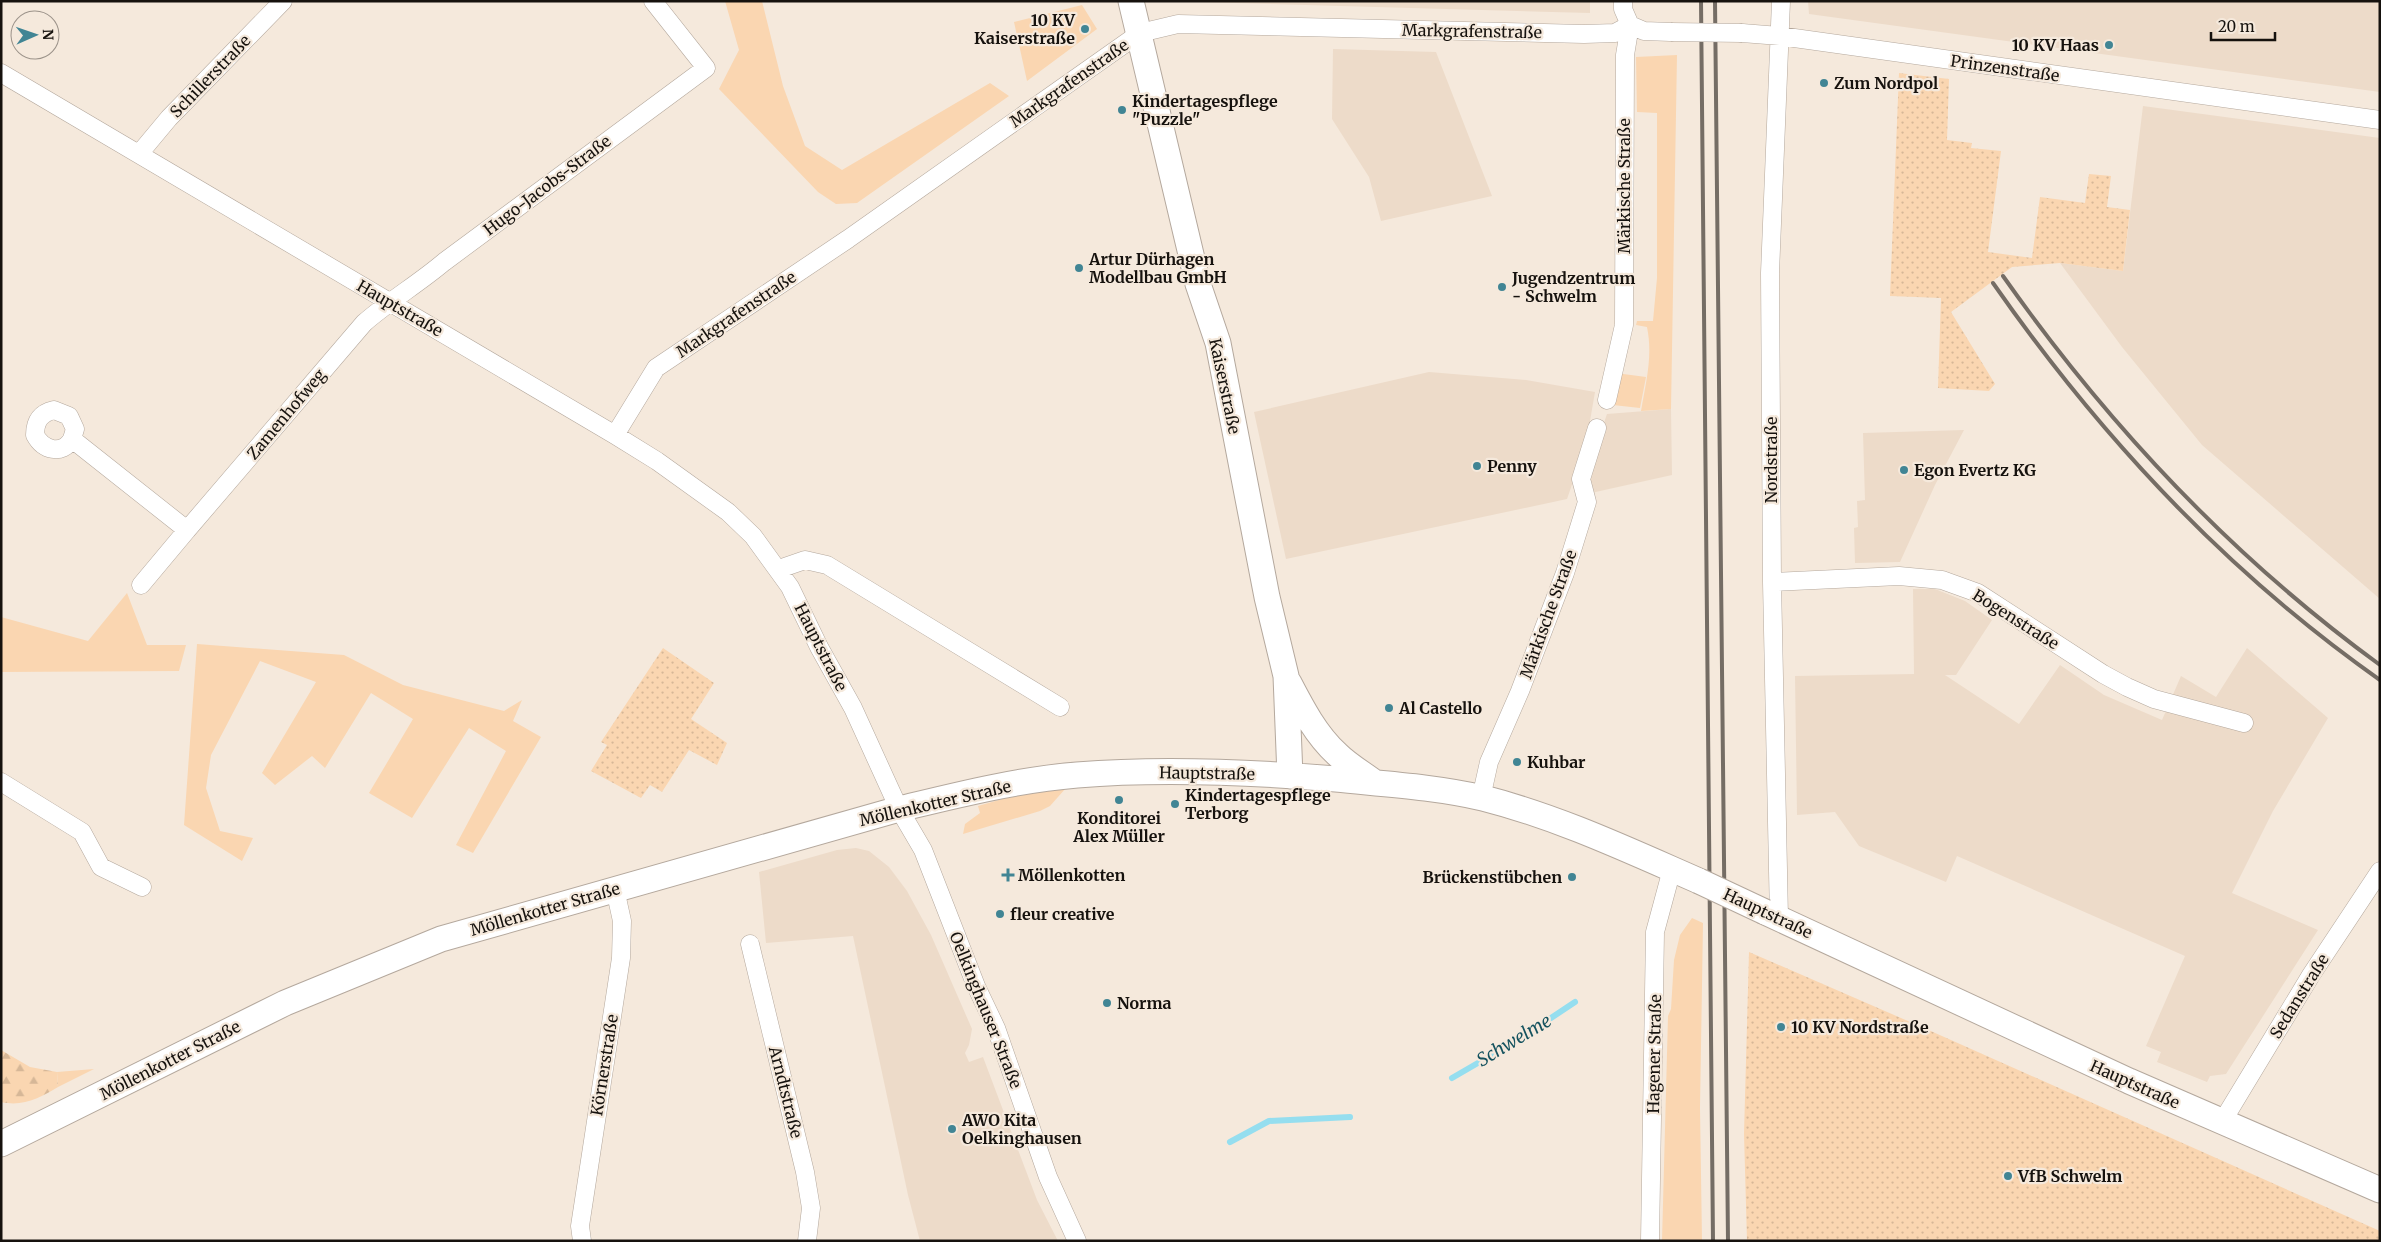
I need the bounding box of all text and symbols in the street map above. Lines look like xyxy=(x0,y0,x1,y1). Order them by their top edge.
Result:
north arrow xyxy=(10,10,60,60)
place label: 10 KV Kaiserstraße xyxy=(974,10,1076,48)
scale bar xyxy=(2211,10,2275,42)
text: 20 m xyxy=(2218,17,2255,36)
street label: Markgrafenstraße xyxy=(1402,20,1542,42)
marker: 10 KV Kaiserstraße xyxy=(1079,23,1091,35)
text: N xyxy=(39,29,57,40)
street label: Schillerstraße xyxy=(166,30,254,122)
street label: Markgrafenstraße xyxy=(1006,35,1132,131)
place label: 10 KV Haas xyxy=(2012,35,2099,55)
marker: 10 KV Haas xyxy=(2103,39,2115,51)
street label: Prinzenstraße xyxy=(1949,50,2061,86)
place label: Zum Nordpol xyxy=(1834,73,1938,93)
marker: Zum Nordpol xyxy=(1818,77,1830,89)
place label: Kindertagespflege "Puzzle" xyxy=(1132,91,1278,129)
marker: Kindertagespflege "Puzzle" xyxy=(1116,104,1128,116)
street label: Märkische Straße xyxy=(1614,118,1634,254)
street label: Hugo-Jacobs-Straße xyxy=(479,131,615,239)
place label: Artur Dürhagen Modellbau GmbH xyxy=(1088,249,1227,287)
marker: Artur Dürhagen Modellbau GmbH xyxy=(1073,262,1085,274)
street label: Markgrafenstraße xyxy=(672,267,800,361)
place label: Jugendzentrum - Schwelm xyxy=(1511,268,1635,306)
street label: Hauptstraße xyxy=(353,275,447,341)
marker: Jugendzentrum - Schwelm xyxy=(1496,281,1508,293)
street label: Kaiserstraße xyxy=(1205,336,1245,436)
street label: Zamenhofweg xyxy=(242,365,330,463)
street label: Nordstraße xyxy=(1761,417,1781,503)
place label: Penny xyxy=(1487,456,1537,476)
marker: Penny xyxy=(1471,460,1483,472)
place label: Egon Evertz KG xyxy=(1914,460,2036,480)
marker: Egon Evertz KG xyxy=(1898,464,1910,476)
street label: Märkische Straße xyxy=(1515,547,1581,681)
street label: Bogenstraße xyxy=(1969,585,2063,653)
street label: Hauptstraße xyxy=(790,600,852,694)
place label: Al Castello xyxy=(1398,698,1482,718)
marker: Al Castello xyxy=(1383,702,1395,714)
place label: Kuhbar xyxy=(1527,752,1586,772)
marker: Kuhbar xyxy=(1511,756,1523,768)
street label: Hauptstraße xyxy=(1159,762,1255,784)
street label: Möllenkotter Straße xyxy=(857,776,1013,830)
place label: Kindertagespflege Terborg xyxy=(1185,785,1331,823)
marker: Konditorei Alex Müller xyxy=(1113,794,1125,806)
marker: Kindertagespflege Terborg xyxy=(1169,798,1181,810)
place label: Konditorei Alex Müller xyxy=(1072,808,1165,846)
place label: Möllenkotten xyxy=(1018,865,1125,885)
place label: Brückenstübchen xyxy=(1423,867,1562,887)
marker: Möllenkotten xyxy=(1002,869,1014,881)
marker: Brückenstübchen xyxy=(1566,871,1578,883)
street label: Möllenkotter Straße xyxy=(468,878,622,940)
street label: Hauptstraße xyxy=(1720,884,1816,942)
place label: fleur creative xyxy=(1010,904,1115,924)
marker: fleur creative xyxy=(994,908,1006,920)
street label: Oelkinghauser Straße xyxy=(945,929,1027,1091)
street label: Sedanstraße xyxy=(2265,950,2333,1042)
place label: Norma xyxy=(1117,993,1172,1013)
street label: Hagener Straße xyxy=(1643,994,1665,1114)
marker: Norma xyxy=(1101,997,1113,1009)
water label: Schwelme xyxy=(1473,1009,1555,1071)
street label: Körnerstraße xyxy=(586,1013,622,1117)
street label: Möllenkotter Straße xyxy=(96,1016,244,1104)
place label: 10 KV Nordstraße xyxy=(1791,1017,1929,1037)
marker: 10 KV Nordstraße xyxy=(1775,1021,1787,1033)
street label: Arndtstraße xyxy=(765,1043,807,1140)
street label: Hauptstraße xyxy=(2087,1055,2183,1113)
place label: AWO Kita Oelkinghausen xyxy=(961,1110,1082,1148)
marker: AWO Kita Oelkinghausen xyxy=(946,1123,958,1135)
place label: VfB Schwelm xyxy=(2017,1166,2122,1186)
marker: VfB Schwelm xyxy=(2002,1170,2014,1182)

